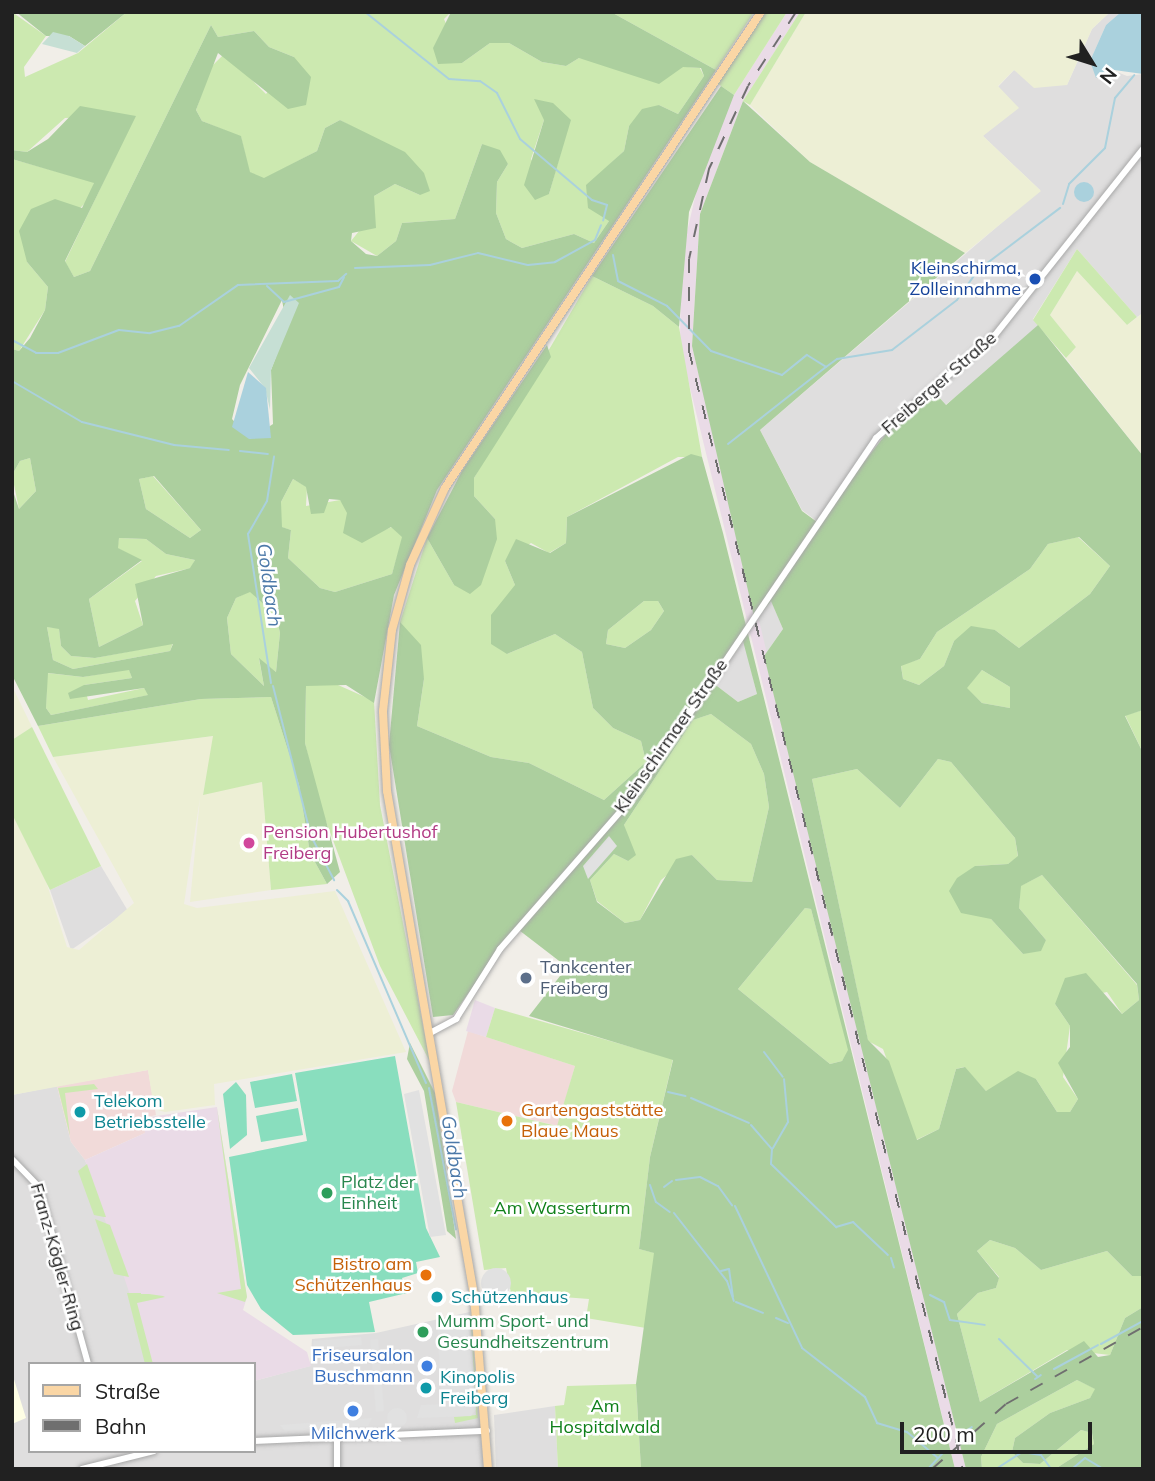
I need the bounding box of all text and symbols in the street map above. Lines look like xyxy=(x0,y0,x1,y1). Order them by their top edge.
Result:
north arrow xyxy=(1057,28,1127,98)
text: N xyxy=(1095,63,1122,89)
place label: Kleinschirma, Zolleinnahme xyxy=(910,258,1021,300)
marker: Kleinschirma, Zolleinnahme xyxy=(1027,271,1043,287)
street label: Freiberger Straße xyxy=(877,327,1001,439)
water label: Goldbach xyxy=(252,542,286,628)
street label: Kleinschirmaer Straße xyxy=(610,655,732,817)
place label: Pension Hubertushof Freiberg xyxy=(263,822,438,864)
marker: Pension Hubertushof Freiberg xyxy=(241,835,257,851)
place label: Tankcenter Freiberg xyxy=(540,957,631,1000)
marker: Tankcenter Freiberg xyxy=(518,970,534,986)
place label: Telekom Betriebsstelle xyxy=(94,1091,206,1134)
place label: Gartengaststätte Blaue Maus xyxy=(521,1100,663,1142)
marker: Telekom Betriebsstelle xyxy=(72,1104,88,1120)
marker: Gartengaststätte Blaue Maus xyxy=(499,1113,515,1129)
water label: Goldbach xyxy=(436,1114,472,1200)
place label: Platz der Einheit xyxy=(341,1172,415,1214)
street label: Franz-Kögler-Ring xyxy=(26,1181,88,1333)
marker: Platz der Einheit xyxy=(319,1185,335,1201)
park label: Am Wasserturm xyxy=(493,1197,631,1219)
place label: Bistro am Schützenhaus xyxy=(294,1254,412,1296)
marker: Bistro am Schützenhaus xyxy=(418,1267,434,1283)
place label: Schützenhaus xyxy=(451,1286,569,1308)
marker: Schützenhaus xyxy=(429,1289,445,1305)
place label: Mumm Sport- und Gesundheitszentrum xyxy=(437,1311,609,1354)
marker: Mumm Sport- und Gesundheitszentrum xyxy=(415,1324,431,1340)
place label: Friseursalon Buschmann xyxy=(312,1345,413,1388)
marker: Friseursalon Buschmann xyxy=(419,1358,435,1374)
legend xyxy=(28,1362,256,1453)
place label: Kinopolis Freiberg xyxy=(440,1367,515,1410)
text: Straße xyxy=(95,1378,160,1404)
marker: Kinopolis Freiberg xyxy=(418,1380,434,1396)
park label: Am Hospitalwald xyxy=(550,1396,660,1438)
marker: Milchwerk xyxy=(345,1403,361,1419)
scale bar xyxy=(903,1408,1096,1452)
text: Bahn xyxy=(95,1413,147,1439)
text: 200 m xyxy=(913,1421,975,1447)
place label: Milchwerk xyxy=(311,1422,395,1444)

